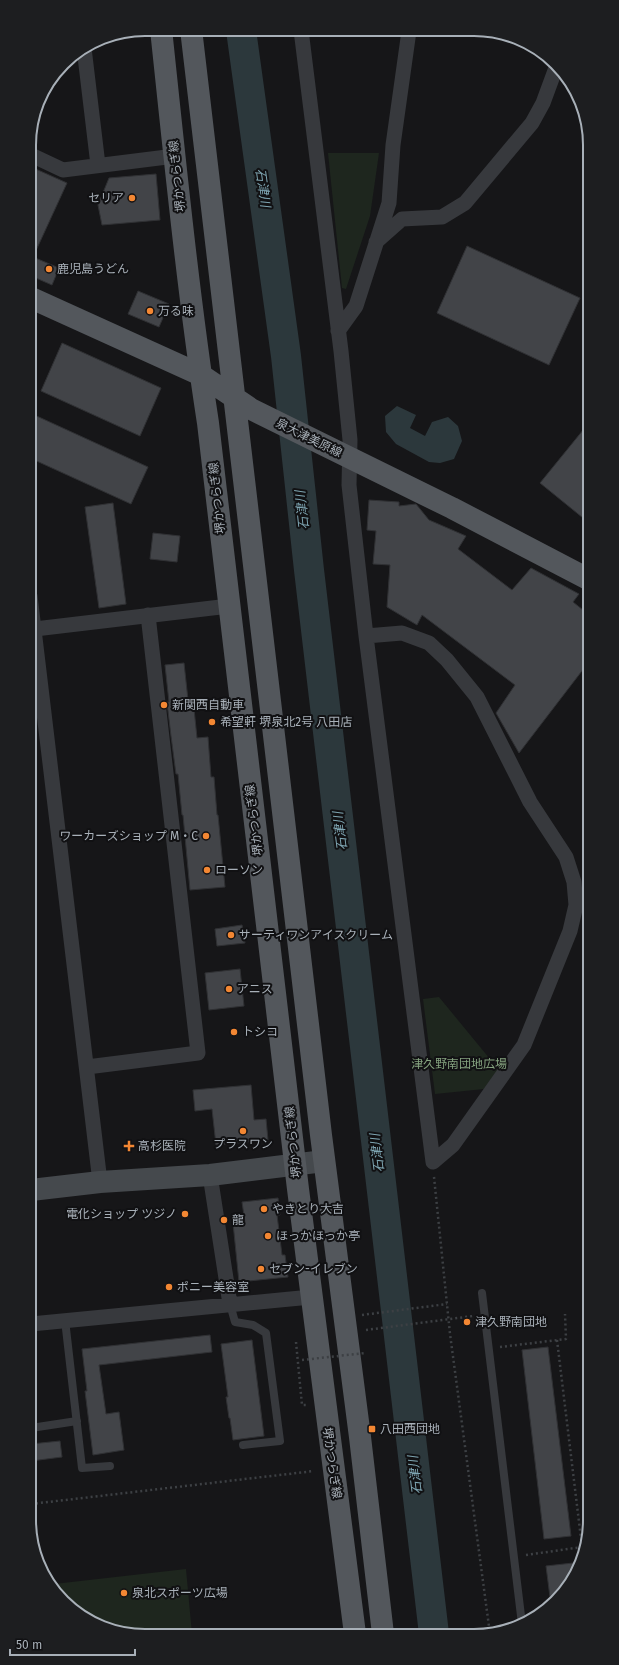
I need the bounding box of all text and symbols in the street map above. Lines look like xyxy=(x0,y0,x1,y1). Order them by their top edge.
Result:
street label: 堺かつらぎ線 xyxy=(166,139,188,213)
water label: 石津川 xyxy=(253,168,273,210)
place label: セリア xyxy=(88,191,124,205)
marker: セリア xyxy=(127,193,137,203)
place label: 鹿児島うどん xyxy=(57,262,129,276)
marker: 鹿児島うどん xyxy=(44,264,54,274)
place label: 万る味 xyxy=(158,304,194,318)
marker: 万る味 xyxy=(145,306,155,316)
street label: 泉大津美原線 xyxy=(274,416,344,460)
street label: 堺かつらぎ線 xyxy=(206,461,228,535)
water label: 石津川 xyxy=(292,488,311,530)
place label: 新関西自動車 xyxy=(172,698,244,712)
marker: 新関西自動車 xyxy=(159,700,169,710)
place label: 希望軒 堺泉北2号 八田店 xyxy=(220,715,352,729)
marker: 希望軒 堺泉北2号 八田店 xyxy=(207,717,217,727)
street label: 堺かつらぎ線 xyxy=(243,783,265,857)
water label: 石津川 xyxy=(330,809,350,851)
place label: ワーカーズショップ M・C xyxy=(59,829,198,843)
marker: ワーカーズショップ M・C xyxy=(201,831,211,841)
place label: ローソン xyxy=(215,863,263,877)
marker: ローソン xyxy=(202,865,212,875)
place label: サーティワンアイスクリーム xyxy=(239,928,393,942)
marker: サーティワンアイスクリーム xyxy=(226,930,236,940)
place label: アニス xyxy=(237,982,273,996)
marker: アニス xyxy=(224,984,234,994)
place label: トシコ xyxy=(242,1025,278,1039)
marker: トシコ xyxy=(229,1027,239,1037)
park label: 津久野南団地広場 xyxy=(411,1057,507,1071)
street label: 堺かつらぎ線 xyxy=(282,1105,304,1179)
marker: プラスワン xyxy=(238,1126,248,1136)
water label: 石津川 xyxy=(367,1131,387,1173)
place label: プラスワン xyxy=(213,1137,273,1151)
place label: 高杉医院 xyxy=(138,1139,186,1153)
marker: 高杉医院 xyxy=(123,1140,135,1152)
place label: やきとり大吉 xyxy=(272,1202,344,1216)
marker: やきとり大吉 xyxy=(259,1204,269,1214)
place label: 電化ショップ ツジノ xyxy=(66,1207,177,1221)
marker: 電化ショップ ツジノ xyxy=(180,1209,190,1219)
place label: 龍 xyxy=(232,1213,244,1227)
marker: 龍 xyxy=(219,1215,229,1225)
place label: ほっかほっか亭 xyxy=(276,1229,360,1243)
marker: ほっかほっか亭 xyxy=(263,1231,273,1241)
place label: セブン-イレブン xyxy=(269,1262,358,1276)
marker: セブン-イレブン xyxy=(256,1264,266,1274)
place label: ポニー美容室 xyxy=(177,1280,249,1294)
marker: ポニー美容室 xyxy=(164,1282,174,1292)
place label: 津久野南団地 xyxy=(475,1315,547,1329)
marker: 津久野南団地 xyxy=(462,1317,472,1327)
place label: 八田西団地 xyxy=(380,1422,440,1436)
marker: 八田西団地 xyxy=(367,1424,377,1434)
street label: 堺かつらぎ線 xyxy=(320,1426,344,1500)
water label: 石津川 xyxy=(405,1453,425,1495)
place label: 泉北スポーツ広場 xyxy=(132,1586,228,1600)
marker: 泉北スポーツ広場 xyxy=(119,1588,129,1598)
scale bar xyxy=(10,1631,135,1657)
text: 50 m xyxy=(16,1638,42,1652)

